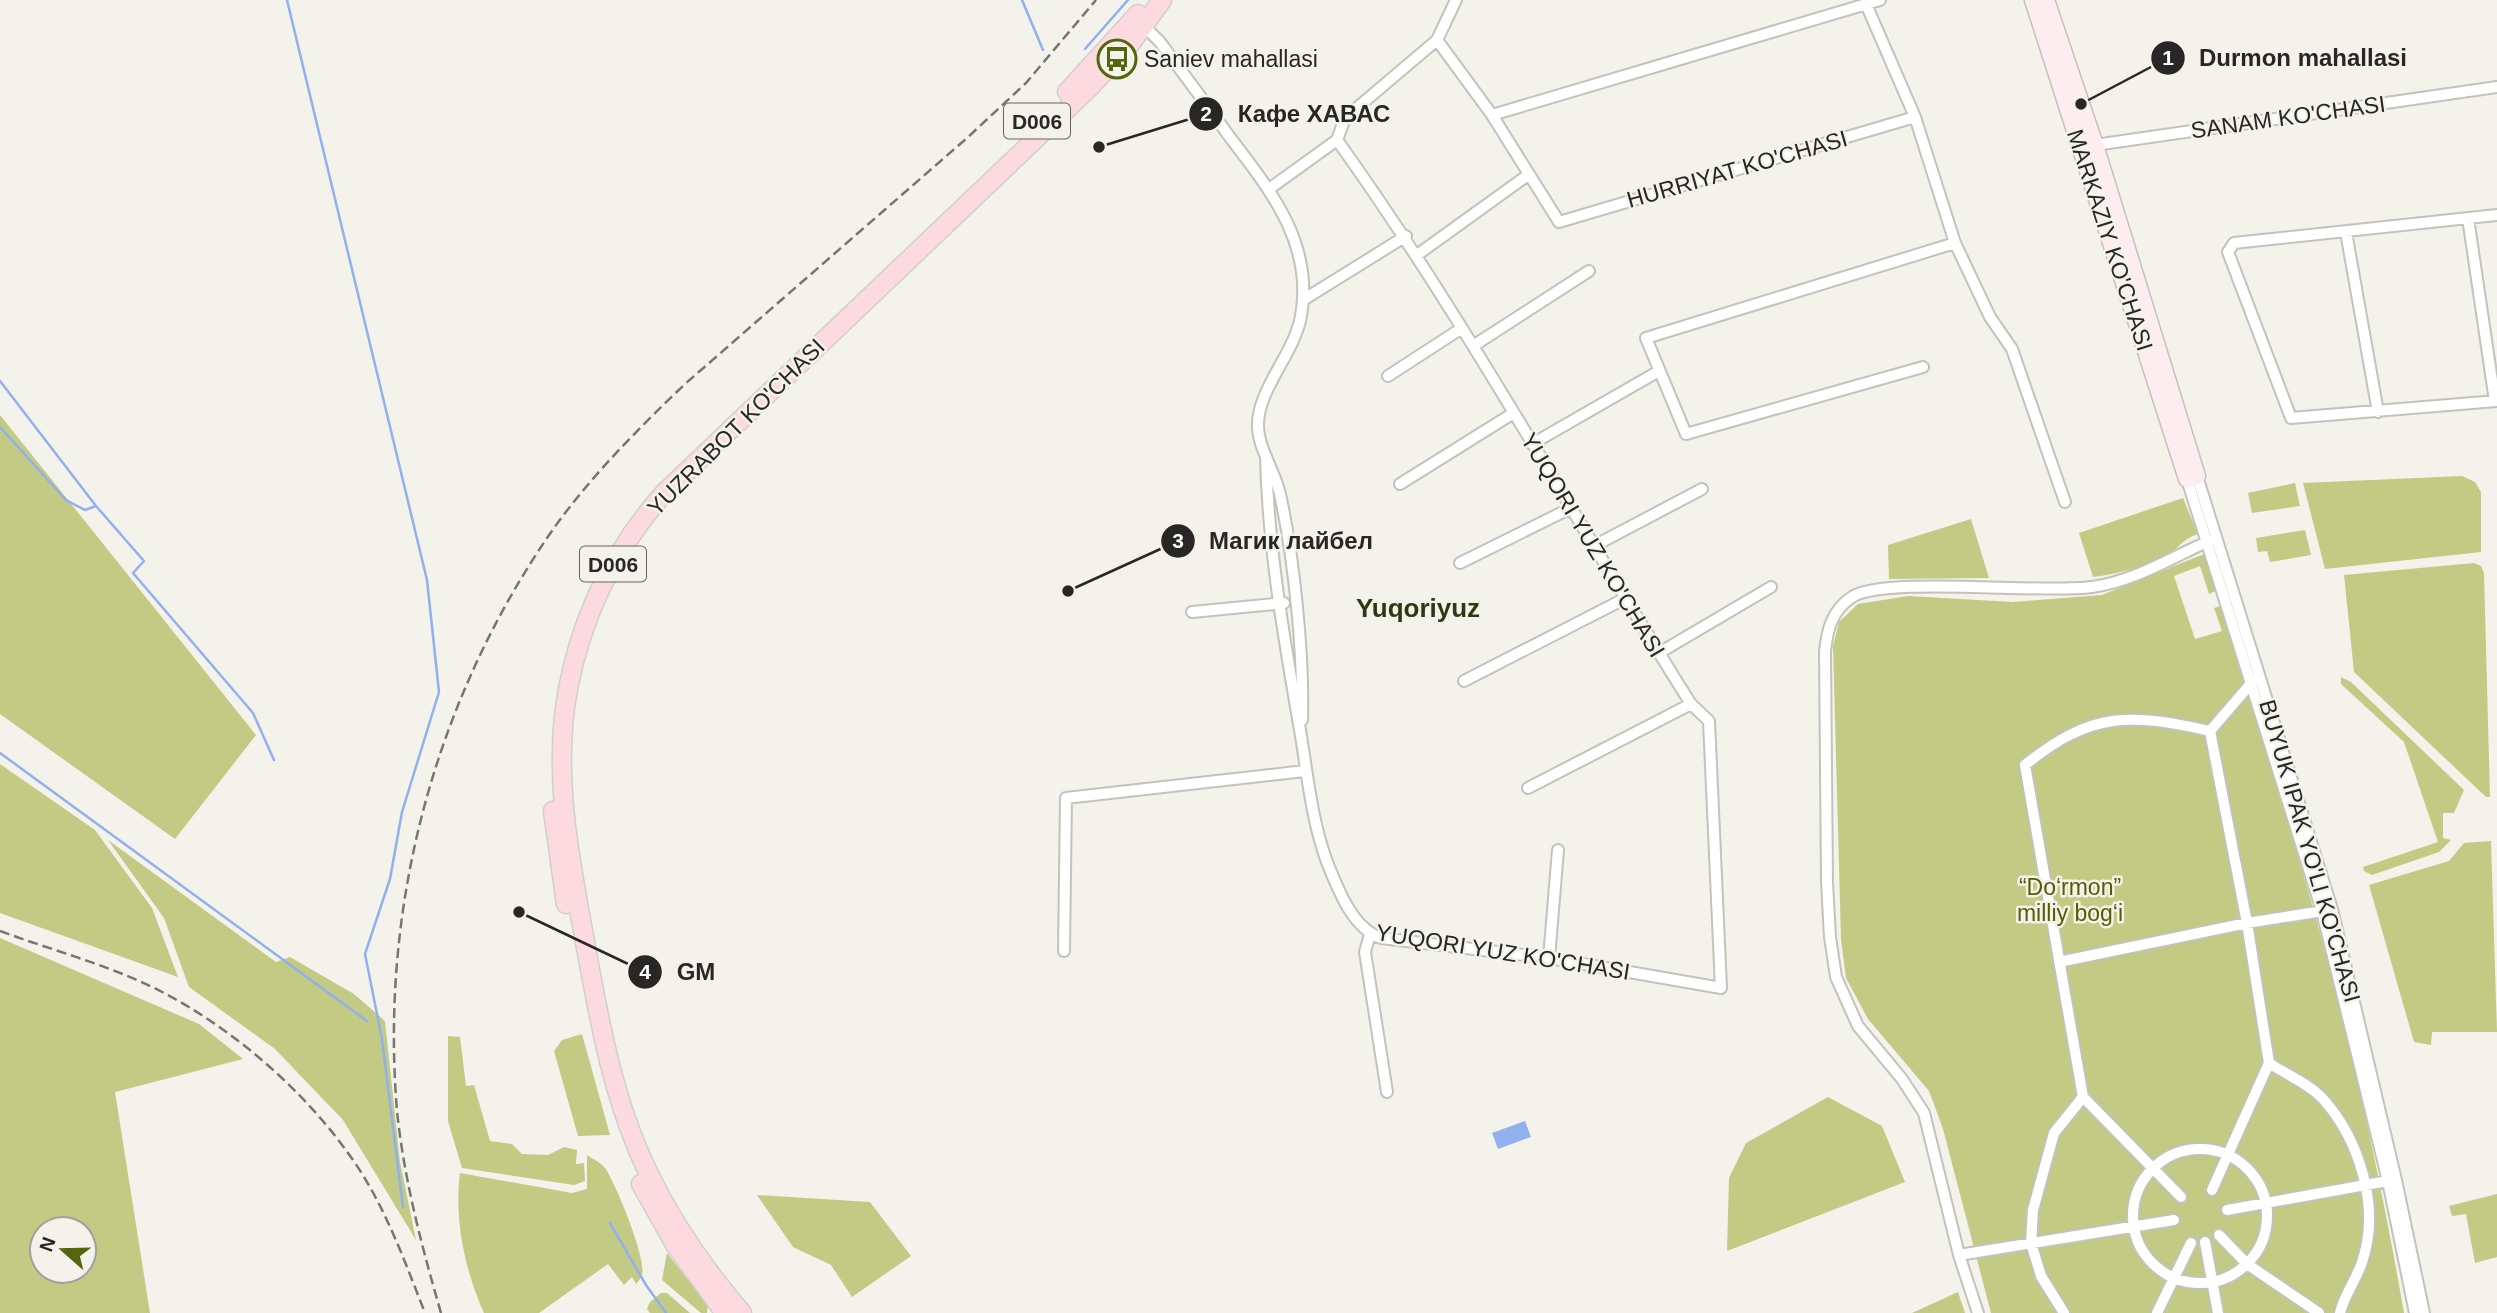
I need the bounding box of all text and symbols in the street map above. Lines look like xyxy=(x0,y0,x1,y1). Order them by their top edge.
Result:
callout: Durmon mahallasi xyxy=(2150,36,2421,81)
bus stop icon: Saniev mahallasi xyxy=(1096,38,1138,80)
text: Durmon mahallasi xyxy=(2199,44,2407,71)
place label: Saniev mahallasi xyxy=(1144,46,1318,72)
text: 1 xyxy=(2162,46,2174,69)
street label: SANAM KO'CHASI xyxy=(2189,90,2387,144)
callout: Кафе ХАВАС xyxy=(1188,91,1404,136)
text: Кафе ХАВАС xyxy=(1238,100,1390,127)
text: 2 xyxy=(1200,102,1212,125)
road number: D006 xyxy=(1004,104,1070,138)
street label: HURRIYAT KO'CHASI xyxy=(1624,125,1850,213)
street label: MARKAZIY KO'CHASI xyxy=(2062,126,2158,354)
street label: YUZRABOT KO'CHASI xyxy=(642,333,830,521)
street label: YUQORI YUZ KO'CHASI xyxy=(1516,428,1670,662)
callout: Магик лайбел xyxy=(1160,519,1387,564)
text: Магик лайбел xyxy=(1209,527,1373,554)
text: 3 xyxy=(1172,529,1184,552)
road number: D006 xyxy=(580,546,646,582)
district label: Yuqoriyuz xyxy=(1356,593,1480,623)
street label: BUYUK IPAK YO'LI KO'CHASI xyxy=(2254,697,2366,1005)
park label: “Do‘rmon” milliy bog‘i xyxy=(2017,874,2123,926)
street label: YUQORI YUZ KO'CHASI xyxy=(1374,919,1632,985)
callout: GM xyxy=(628,949,729,994)
text: GM xyxy=(677,958,715,985)
text: 4 xyxy=(639,960,651,983)
north arrow xyxy=(28,1215,98,1285)
text: N xyxy=(35,1234,60,1254)

